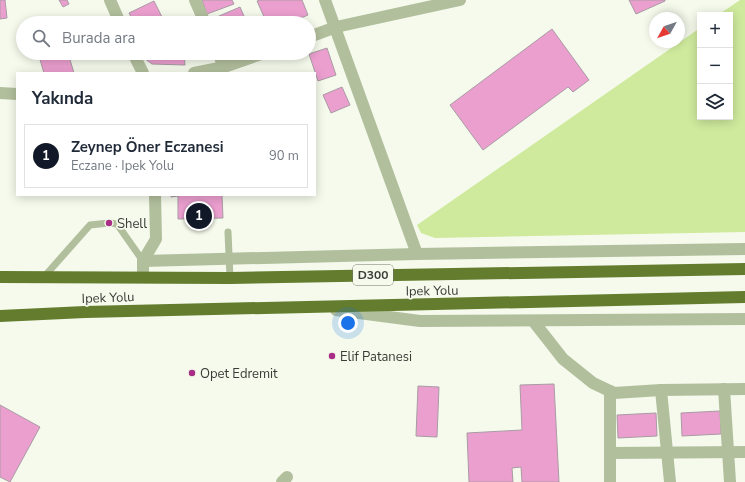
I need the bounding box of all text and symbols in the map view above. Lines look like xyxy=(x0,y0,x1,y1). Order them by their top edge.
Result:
north arrow xyxy=(649,12,685,48)
map controls xyxy=(697,12,733,120)
button: + xyxy=(697,12,733,48)
search box xyxy=(16,16,316,60)
icon: search xyxy=(30,27,52,49)
text: Burada ara xyxy=(62,28,136,48)
button: − xyxy=(697,48,733,84)
button: layers xyxy=(697,84,733,120)
text: Yakında xyxy=(32,87,93,110)
text: Zeynep Öner Eczanesi xyxy=(71,137,224,157)
text: 1 xyxy=(42,147,50,165)
text: 90 m xyxy=(269,147,299,165)
text: Eczane · Ipek Yolu xyxy=(71,157,174,175)
pin: 1 xyxy=(186,201,212,231)
place label: Shell xyxy=(117,215,147,233)
marker: Shell xyxy=(104,218,114,228)
road number: D300 xyxy=(353,265,393,285)
street label: Ipek Yolu xyxy=(405,282,459,300)
street label: Ipek Yolu xyxy=(81,288,135,308)
your location xyxy=(338,313,358,333)
place label: Elif Patanesi xyxy=(340,348,412,366)
marker: Elif Patanesi xyxy=(327,351,337,361)
place label: Opet Edremit xyxy=(200,365,278,383)
marker: Opet Edremit xyxy=(187,368,197,378)

